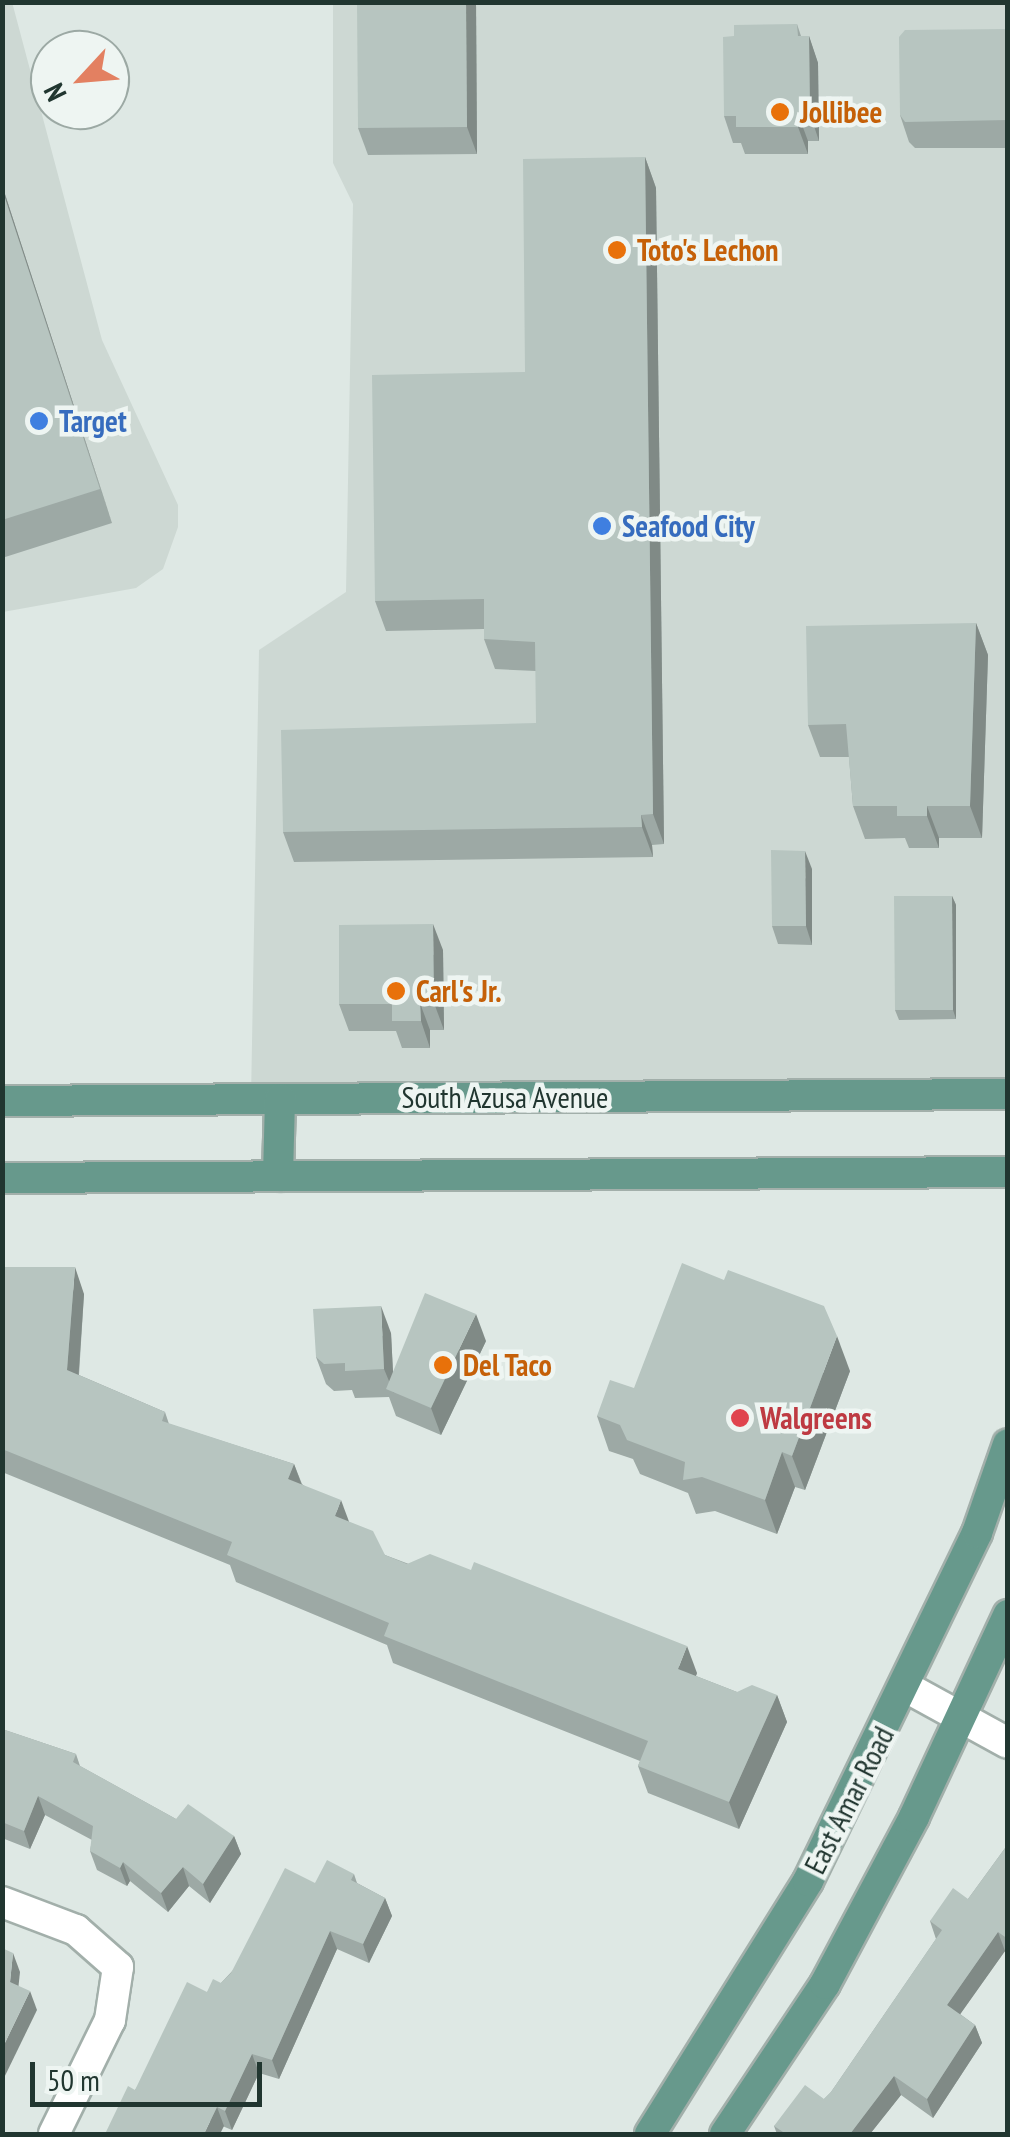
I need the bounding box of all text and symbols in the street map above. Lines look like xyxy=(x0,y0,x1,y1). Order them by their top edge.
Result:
north arrow xyxy=(30,30,130,130)
text: N xyxy=(34,78,74,107)
place label: Jollibee xyxy=(800,94,882,130)
marker: Jollibee xyxy=(769,101,791,123)
place label: Toto's Lechon xyxy=(637,232,778,268)
marker: Toto's Lechon xyxy=(606,239,628,261)
place label: Target xyxy=(59,403,127,439)
marker: Target xyxy=(28,410,50,432)
place label: Seafood City xyxy=(622,508,755,544)
marker: Seafood City xyxy=(591,515,613,537)
place label: Carl's Jr. xyxy=(416,973,502,1009)
marker: Carl's Jr. xyxy=(385,980,407,1002)
street label: South Azusa Avenue xyxy=(401,1079,609,1115)
place label: Del Taco xyxy=(463,1347,553,1383)
marker: Del Taco xyxy=(432,1354,454,1376)
place label: Walgreens xyxy=(760,1400,872,1436)
marker: Walgreens xyxy=(729,1407,751,1429)
street label: East Amar Road xyxy=(796,1720,902,1880)
scale bar xyxy=(35,2042,268,2104)
text: 50 m xyxy=(47,2060,100,2099)

